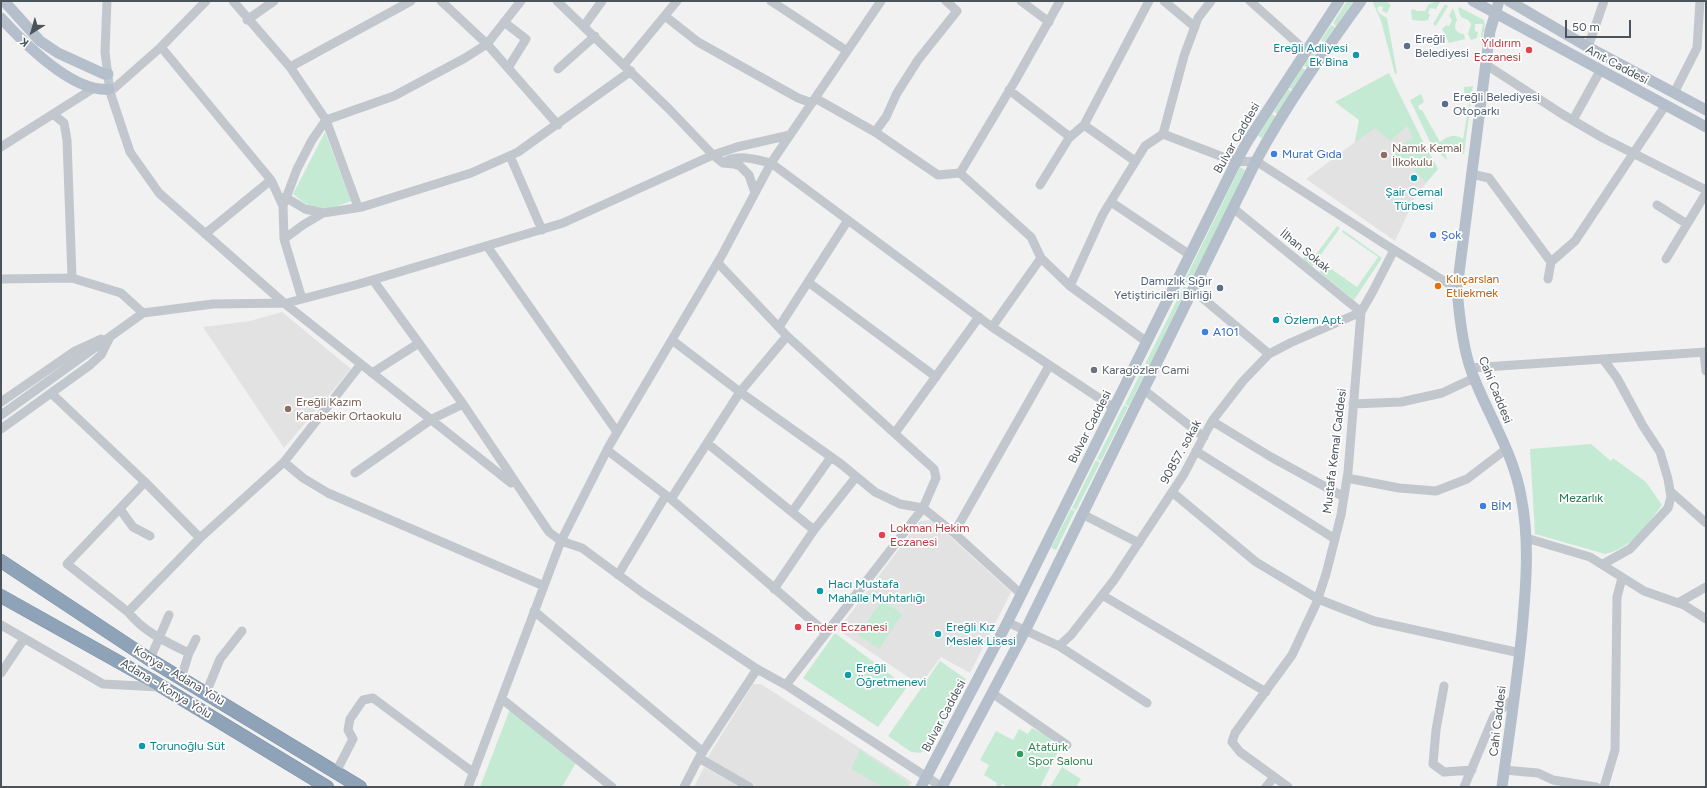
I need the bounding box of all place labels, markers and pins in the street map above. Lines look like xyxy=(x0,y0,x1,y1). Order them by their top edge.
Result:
place label: Ereğli Belediyesi xyxy=(1415,32,1469,60)
place label: Yıldırım Eczanesi xyxy=(1474,36,1521,64)
place label: Ereğli Adliyesi Ek Bina xyxy=(1273,41,1348,69)
marker: Ereğli Belediyesi xyxy=(1402,41,1412,51)
marker: Yıldırım Eczanesi xyxy=(1524,45,1534,55)
marker: Ereğli Adliyesi Ek Bina xyxy=(1351,50,1361,60)
place label: Ereğli Belediyesi Otoparkı xyxy=(1453,90,1540,118)
marker: Ereğli Belediyesi Otoparkı xyxy=(1440,99,1450,109)
place label: Namık Kemal İlkokulu xyxy=(1392,141,1462,169)
place label: Murat Gıda xyxy=(1282,147,1342,161)
marker: Murat Gıda xyxy=(1269,149,1279,159)
marker: Namık Kemal İlkokulu xyxy=(1379,150,1389,160)
marker: Şair Cemal Türbesi xyxy=(1409,173,1419,183)
place label: Şair Cemal Türbesi xyxy=(1385,185,1443,213)
place label: Şok xyxy=(1441,228,1461,242)
marker: Şok xyxy=(1428,230,1438,240)
place label: Kılıçarslan Etliekmek xyxy=(1446,272,1499,300)
place label: Damızlık Sığır Yetiştiricileri Birliği xyxy=(1114,274,1212,302)
marker: Kılıçarslan Etliekmek xyxy=(1433,281,1443,291)
marker: Damızlık Sığır Yetiştiricileri Birliği xyxy=(1215,283,1225,293)
place label: Özlem Apt. xyxy=(1284,313,1344,327)
marker: Özlem Apt. xyxy=(1271,315,1281,325)
place label: A101 xyxy=(1213,325,1239,339)
marker: A101 xyxy=(1200,327,1210,337)
place label: Karagözler Cami xyxy=(1102,363,1189,377)
marker: Karagözler Cami xyxy=(1089,365,1099,375)
place label: Ereğli Kazım Karabekir Ortaokulu xyxy=(296,395,402,423)
marker: Ereğli Kazım Karabekir Ortaokulu xyxy=(283,404,293,414)
place label: BİM xyxy=(1491,499,1512,513)
marker: BİM xyxy=(1478,501,1488,511)
place label: Lokman Hekim Eczanesi xyxy=(890,521,969,549)
marker: Lokman Hekim Eczanesi xyxy=(877,530,887,540)
place label: Hacı Mustafa Mahalle Muhtarlığı xyxy=(828,577,925,605)
marker: Hacı Mustafa Mahalle Muhtarlığı xyxy=(815,586,825,596)
place label: Ender Eczanesi xyxy=(806,620,888,634)
place label: Ereğli Kız Meslek Lisesi xyxy=(946,620,1016,648)
marker: Ender Eczanesi xyxy=(793,622,803,632)
marker: Ereğli Kız Meslek Lisesi xyxy=(933,629,943,639)
place label: Ereğli Öğretmenevi xyxy=(856,661,926,689)
marker: Ereğli Öğretmenevi xyxy=(843,670,853,680)
place label: Torunoğlu Süt xyxy=(150,739,225,753)
place label: Atatürk Spor Salonu xyxy=(1028,740,1093,768)
marker: Torunoğlu Süt xyxy=(137,741,147,751)
marker: Atatürk Spor Salonu xyxy=(1015,749,1025,759)

